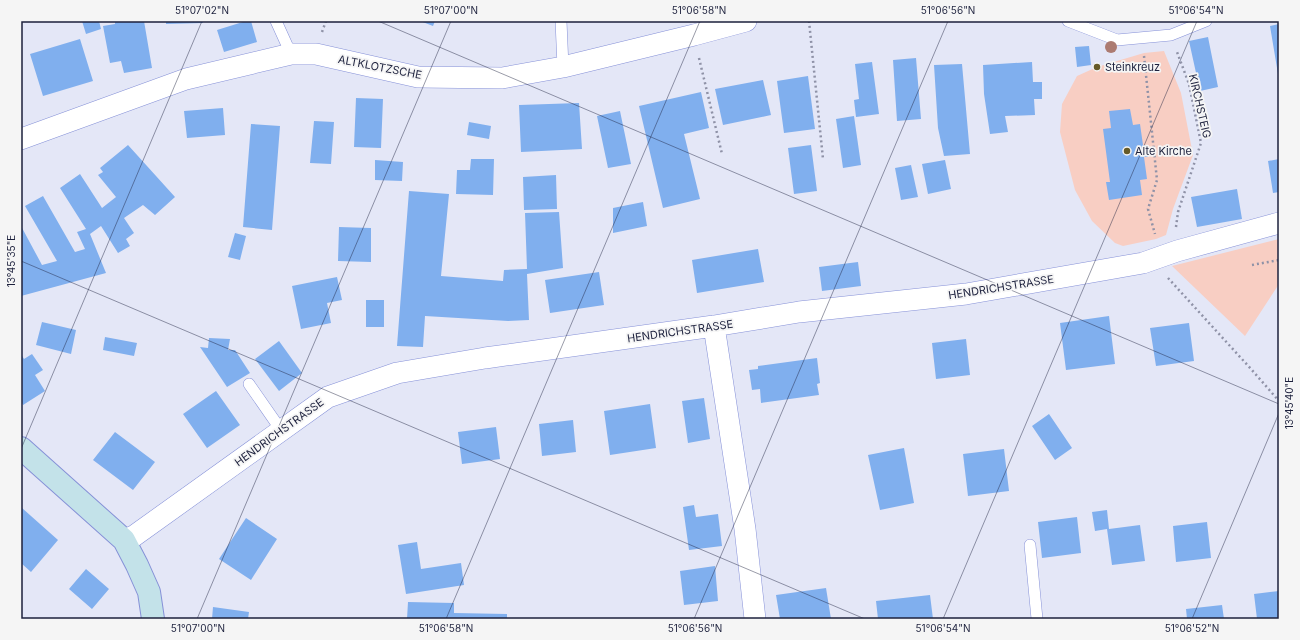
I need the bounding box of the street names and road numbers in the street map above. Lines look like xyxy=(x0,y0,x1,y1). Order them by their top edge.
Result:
street label: ALTKLOTZSCHE xyxy=(337,52,423,82)
street label: KIRCHSTEIG xyxy=(1186,72,1214,140)
street label: HENDRICHSTRASSE xyxy=(947,272,1055,302)
street label: HENDRICHSTRASSE xyxy=(626,317,734,345)
street label: HENDRICHSTRASSE xyxy=(232,395,326,469)

